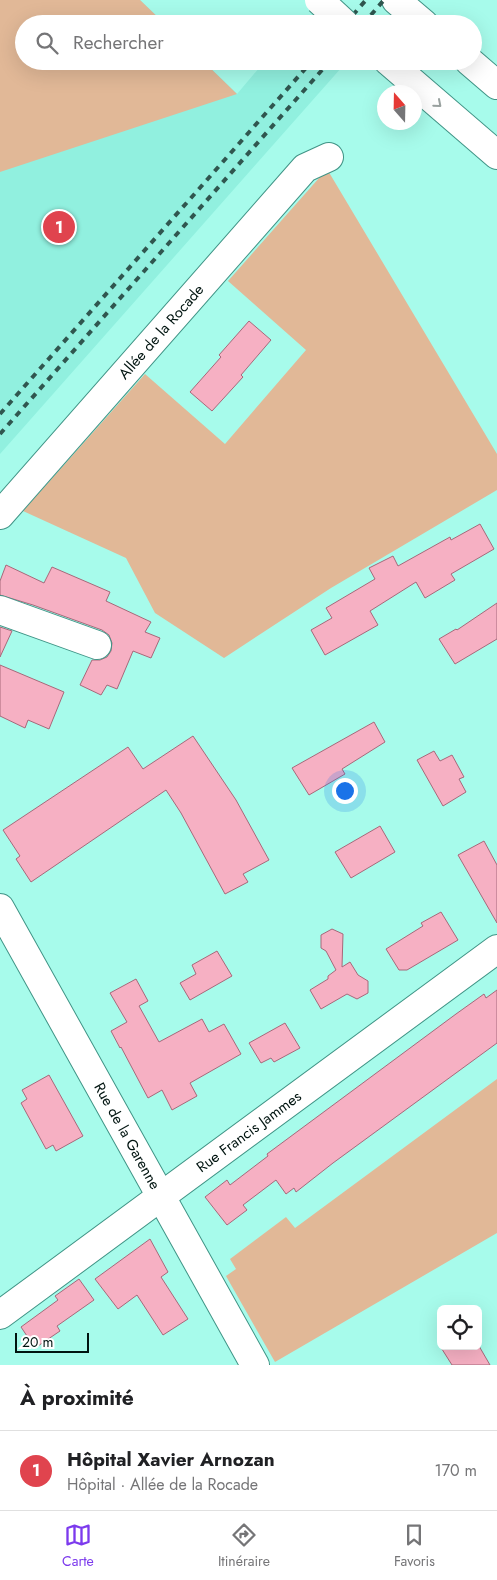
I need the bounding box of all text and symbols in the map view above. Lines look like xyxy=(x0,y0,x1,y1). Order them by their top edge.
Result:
search box xyxy=(15,15,482,70)
icon: search xyxy=(33,29,61,57)
text: Rechercher xyxy=(73,29,164,56)
north arrow xyxy=(377,85,422,130)
one-way arrow xyxy=(433,99,442,108)
pin: 1 xyxy=(43,208,75,246)
street label: Allée de la Rocade xyxy=(113,279,209,384)
your location xyxy=(332,778,358,804)
street label: Rue de la Garenne xyxy=(88,1078,166,1194)
street label: Rue Francis Jammes xyxy=(192,1086,306,1178)
map controls xyxy=(437,1305,482,1350)
button: locate xyxy=(437,1305,482,1350)
scale bar xyxy=(15,1330,89,1353)
text: 20 m xyxy=(22,1332,54,1352)
text: À proximité xyxy=(20,1383,134,1413)
text: Hôpital Xavier Arnozan xyxy=(67,1446,275,1473)
text: 1 xyxy=(32,1459,40,1482)
text: 170 m xyxy=(435,1459,477,1482)
text: Hôpital · Allée de la Rocade xyxy=(67,1473,258,1496)
tab: Carte xyxy=(62,1521,94,1571)
tab: Itinéraire xyxy=(218,1521,270,1571)
tab: Favoris xyxy=(394,1521,435,1571)

